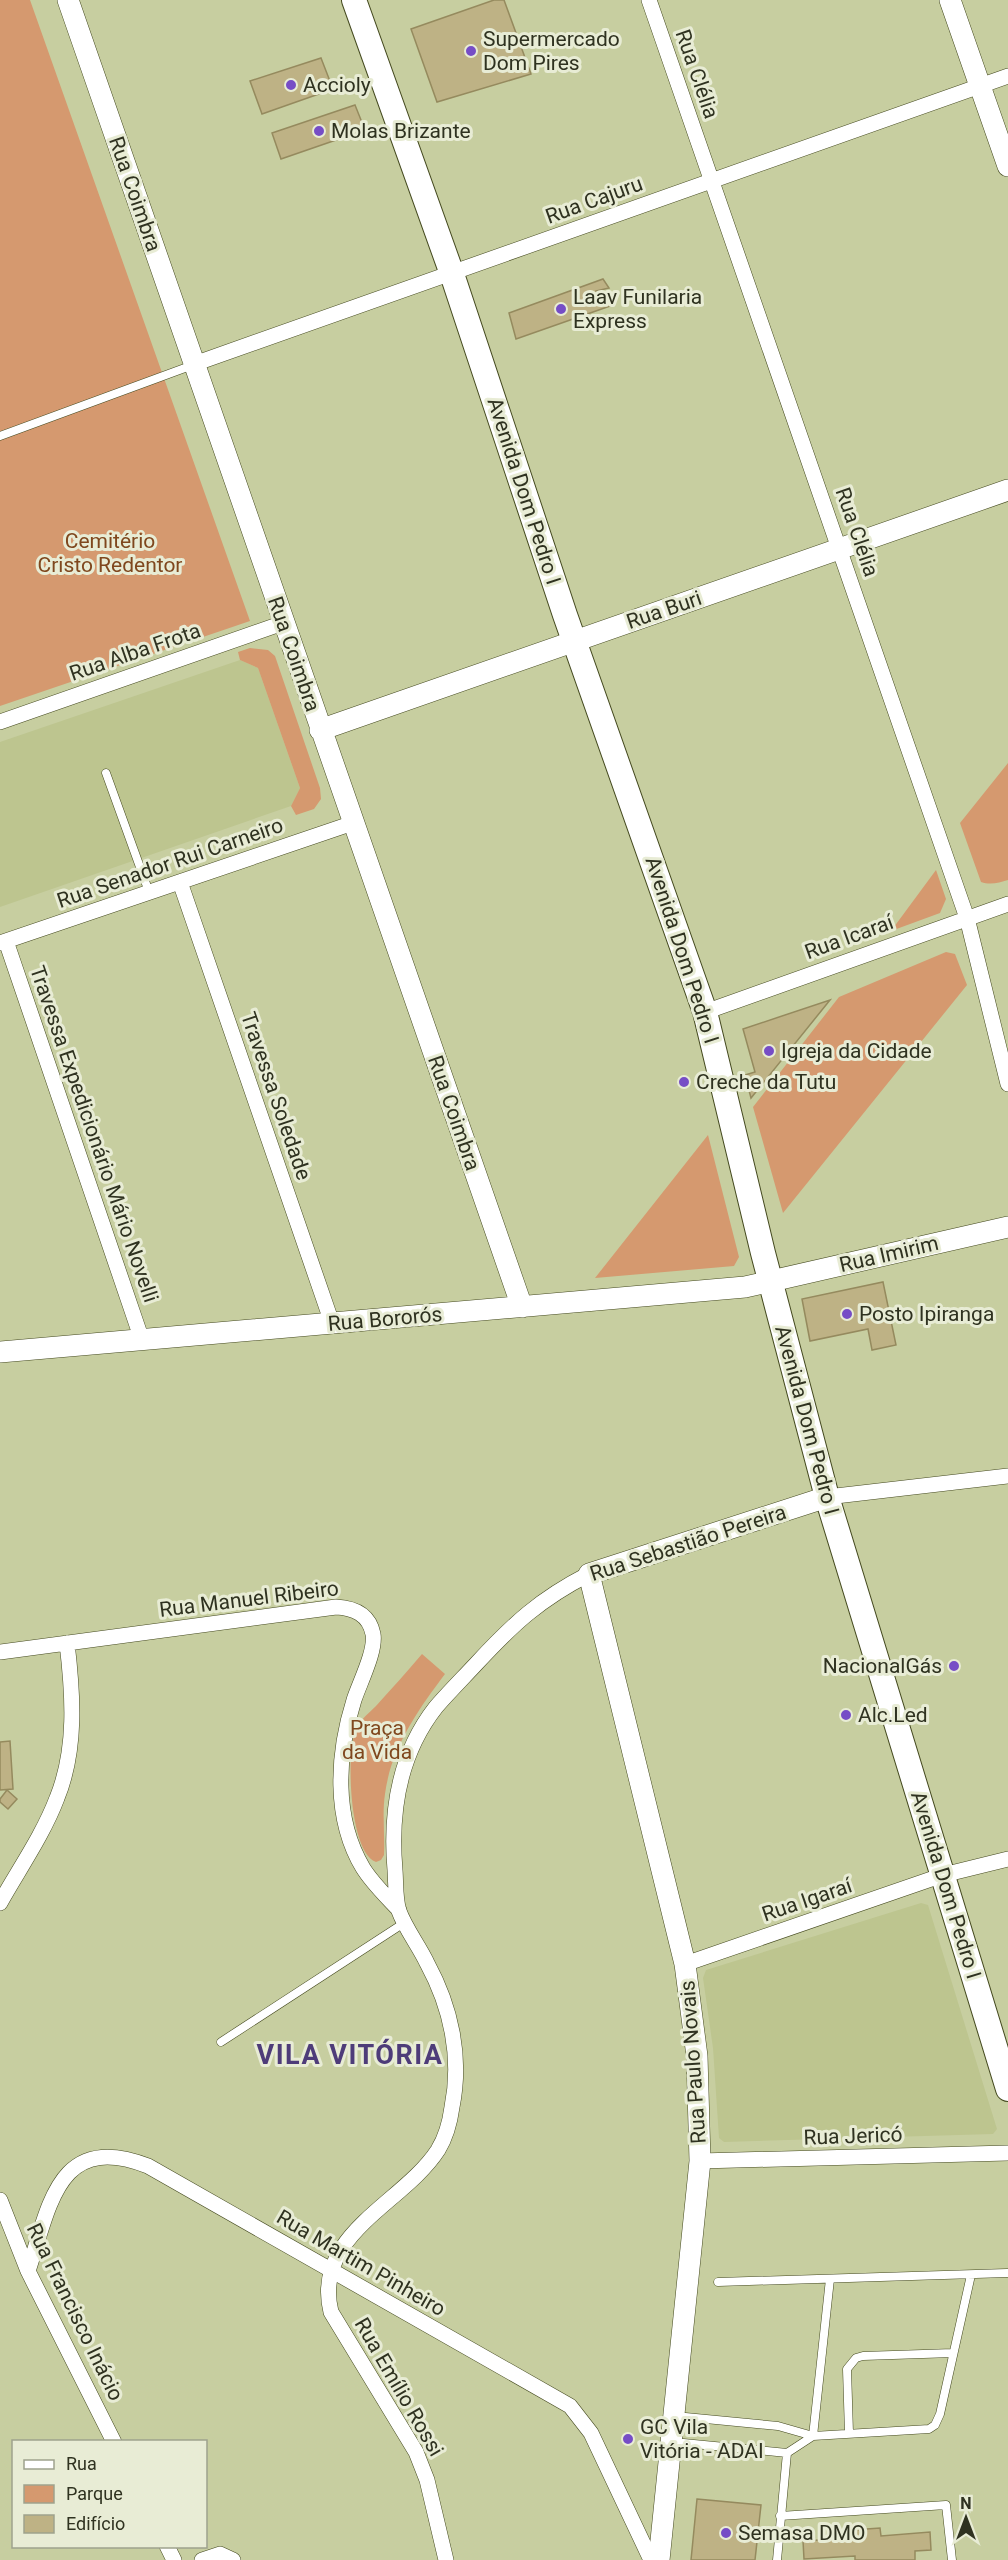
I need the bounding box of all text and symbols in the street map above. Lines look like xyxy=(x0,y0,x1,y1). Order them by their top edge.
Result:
street label: Rua Clélia xyxy=(671,26,723,122)
place label: Supermercado Dom Pires xyxy=(483,27,620,75)
marker: Supermercado Dom Pires xyxy=(464,44,478,58)
place label: Accioly xyxy=(303,73,371,97)
marker: Accioly xyxy=(284,78,298,92)
place label: Molas Brizante xyxy=(331,119,471,143)
marker: Molas Brizante xyxy=(312,124,326,138)
street label: Rua Coimbra xyxy=(104,133,166,255)
street label: Rua Cajuru xyxy=(542,171,646,229)
place label: Laav Funilaria Express xyxy=(573,285,702,333)
marker: Laav Funilaria Express xyxy=(554,302,568,316)
street label: Avenida Dom Pedro I xyxy=(482,395,566,587)
street label: Rua Clélia xyxy=(831,484,883,580)
park label: Cemitério Cristo Redentor xyxy=(38,529,183,577)
street label: Rua Buri xyxy=(623,586,705,634)
street label: Rua Coimbra xyxy=(263,593,325,715)
street label: Rua Alba Frota xyxy=(66,618,204,686)
street label: Rua Senador Rui Carneiro xyxy=(54,813,286,913)
street label: Avenida Dom Pedro I xyxy=(640,854,724,1046)
street label: Rua Icaraí xyxy=(801,910,897,964)
street label: Travessa Expedicionário Mário Novelli xyxy=(25,963,163,1305)
street label: Travessa Soledade xyxy=(236,1009,316,1183)
place label: Igreja da Cidade xyxy=(781,1039,932,1063)
marker: Igreja da Cidade xyxy=(762,1044,776,1058)
street label: Rua Coimbra xyxy=(423,1052,485,1174)
place label: Creche da Tutu xyxy=(696,1070,836,1094)
marker: Creche da Tutu xyxy=(677,1075,691,1089)
street label: Rua Imirim xyxy=(837,1231,941,1277)
street label: Rua Bororós xyxy=(327,1302,443,1336)
place label: Posto Ipiranga xyxy=(859,1302,994,1326)
marker: Posto Ipiranga xyxy=(840,1307,854,1321)
street label: Avenida Dom Pedro I xyxy=(770,1323,844,1517)
street label: Rua Sebastião Pereira xyxy=(587,1500,789,1586)
street label: Rua Manuel Ribeiro xyxy=(158,1576,340,1622)
place label: NacionalGás xyxy=(823,1654,942,1678)
marker: NacionalGás xyxy=(947,1659,961,1673)
place label: Alc.Led xyxy=(858,1703,928,1727)
marker: Alc.Led xyxy=(839,1708,853,1722)
park label: Praça da Vida xyxy=(342,1716,412,1764)
street label: Avenida Dom Pedro I xyxy=(906,1788,986,1982)
street label: Rua Igaraí xyxy=(759,1873,856,1927)
street label: Rua Paulo Novais xyxy=(675,1979,711,2145)
district label: VILA VITÓRIA xyxy=(257,2038,443,2071)
street label: Rua Jericó xyxy=(803,2122,903,2150)
street label: Rua Martim Pinheiro xyxy=(272,2205,450,2321)
street label: Rua Francisco Inácio xyxy=(22,2219,128,2405)
street label: Rua Emílio Rossi xyxy=(350,2314,448,2460)
place label: GC Vila Vitória - ADAI xyxy=(640,2415,764,2463)
marker: GC Vila Vitória - ADAI xyxy=(621,2432,635,2446)
legend xyxy=(12,2440,207,2548)
text: Rua xyxy=(66,2453,97,2474)
text: Parque xyxy=(66,2483,123,2504)
north arrow xyxy=(936,2488,996,2548)
text: N xyxy=(960,2494,972,2513)
text: Edifício xyxy=(66,2513,125,2534)
place label: Semasa DMO xyxy=(738,2521,865,2545)
marker: Semasa DMO xyxy=(719,2526,733,2540)

